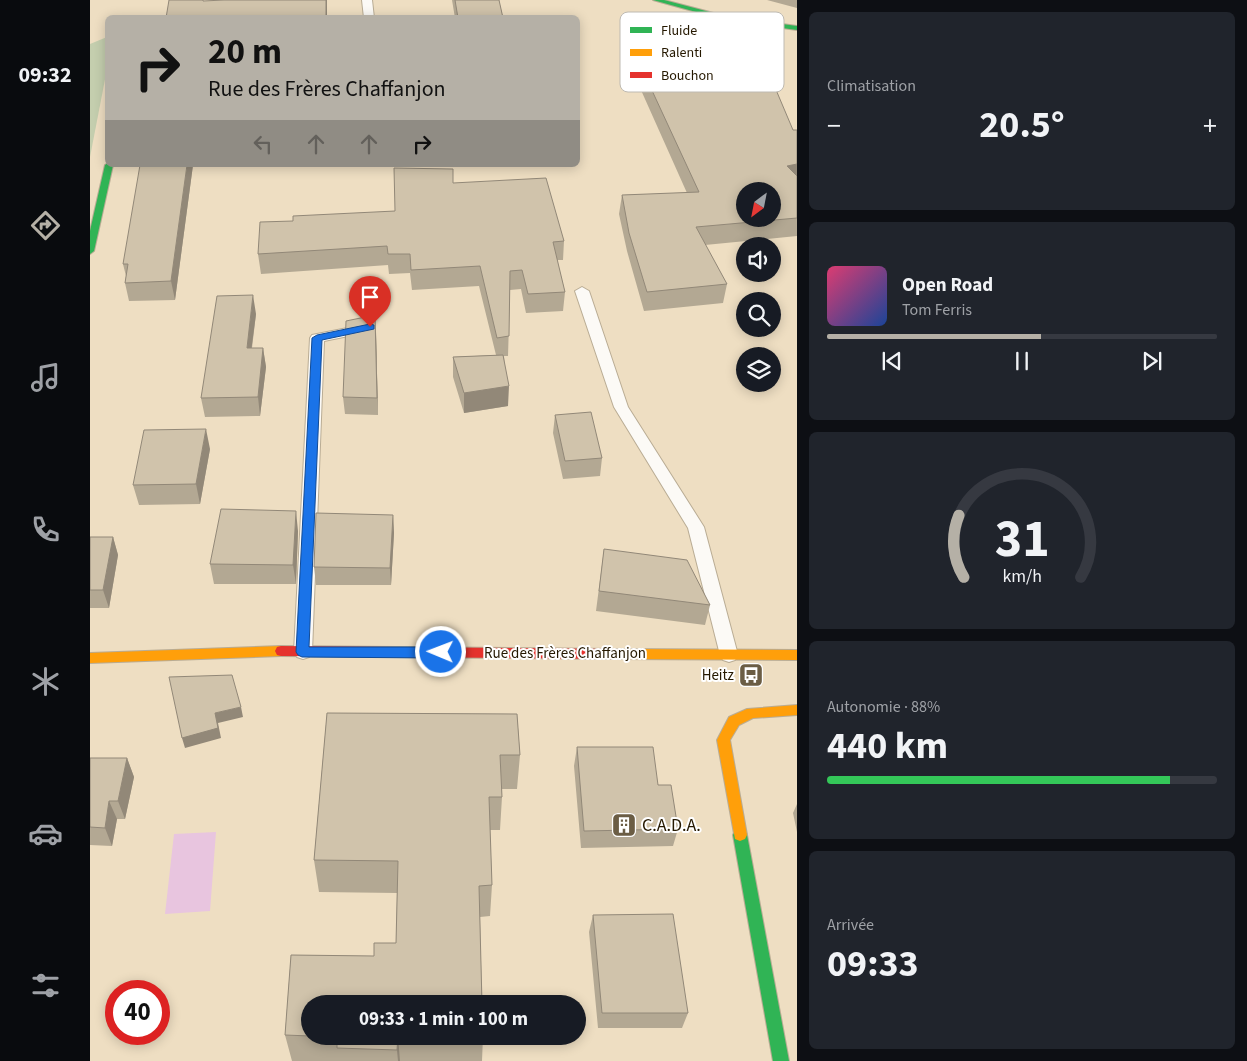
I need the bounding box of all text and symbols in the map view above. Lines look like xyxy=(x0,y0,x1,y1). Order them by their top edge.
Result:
legend xyxy=(620,12,784,92)
text: Fluide xyxy=(661,21,697,41)
text: 20 m xyxy=(208,27,282,77)
icon: right xyxy=(125,35,190,100)
text: Ralenti xyxy=(661,43,702,63)
text: 09:32 xyxy=(18,59,72,91)
text: Bouchon xyxy=(661,66,714,86)
text: Rue des Frères Chaffanjon xyxy=(208,73,446,105)
text: Climatisation xyxy=(827,75,916,97)
text: 20.5° xyxy=(979,98,1065,152)
text: − xyxy=(827,106,841,146)
text: + xyxy=(1203,106,1217,146)
icon: left xyxy=(249,130,277,158)
icon: ahead xyxy=(302,130,330,158)
icon: ahead xyxy=(355,130,383,158)
icon: right xyxy=(408,130,436,158)
north arrow xyxy=(736,182,781,228)
map controls xyxy=(736,182,781,392)
icon: directions xyxy=(28,208,63,243)
button: sound xyxy=(736,237,781,282)
text: Open Road xyxy=(902,272,993,299)
pin xyxy=(349,276,391,327)
icon: arrive xyxy=(356,283,384,311)
button: search xyxy=(736,292,781,337)
text: Tom Ferris xyxy=(902,299,972,321)
button: layers xyxy=(736,347,781,392)
icon: previous xyxy=(878,347,906,375)
icon: pause xyxy=(1008,347,1036,375)
icon: next xyxy=(1138,347,1166,375)
icon: music xyxy=(28,360,63,395)
text: 31 xyxy=(995,503,1049,577)
icon: phone xyxy=(28,512,63,547)
text: km/h xyxy=(1002,564,1042,589)
position arrow xyxy=(414,625,466,677)
street label: Rue des Frères Chaffanjon xyxy=(484,643,646,664)
bus stop icon: Heitz xyxy=(738,662,764,688)
icon: climate xyxy=(28,664,63,699)
place label: Heitz xyxy=(702,665,734,686)
text: Autonomie · 88% xyxy=(827,696,940,718)
text: 440 km xyxy=(827,719,948,773)
building icon: C.A.D.A. xyxy=(611,812,637,838)
place label: C.A.D.A. xyxy=(642,813,701,838)
icon: car xyxy=(28,816,63,851)
text: Arrivée xyxy=(827,914,874,936)
text: 09:33 xyxy=(827,937,919,991)
icon: filters xyxy=(28,968,63,1003)
speed limit sign: 40 xyxy=(105,980,170,1045)
text: 09:33 · 1 min · 100 m xyxy=(359,1006,528,1033)

